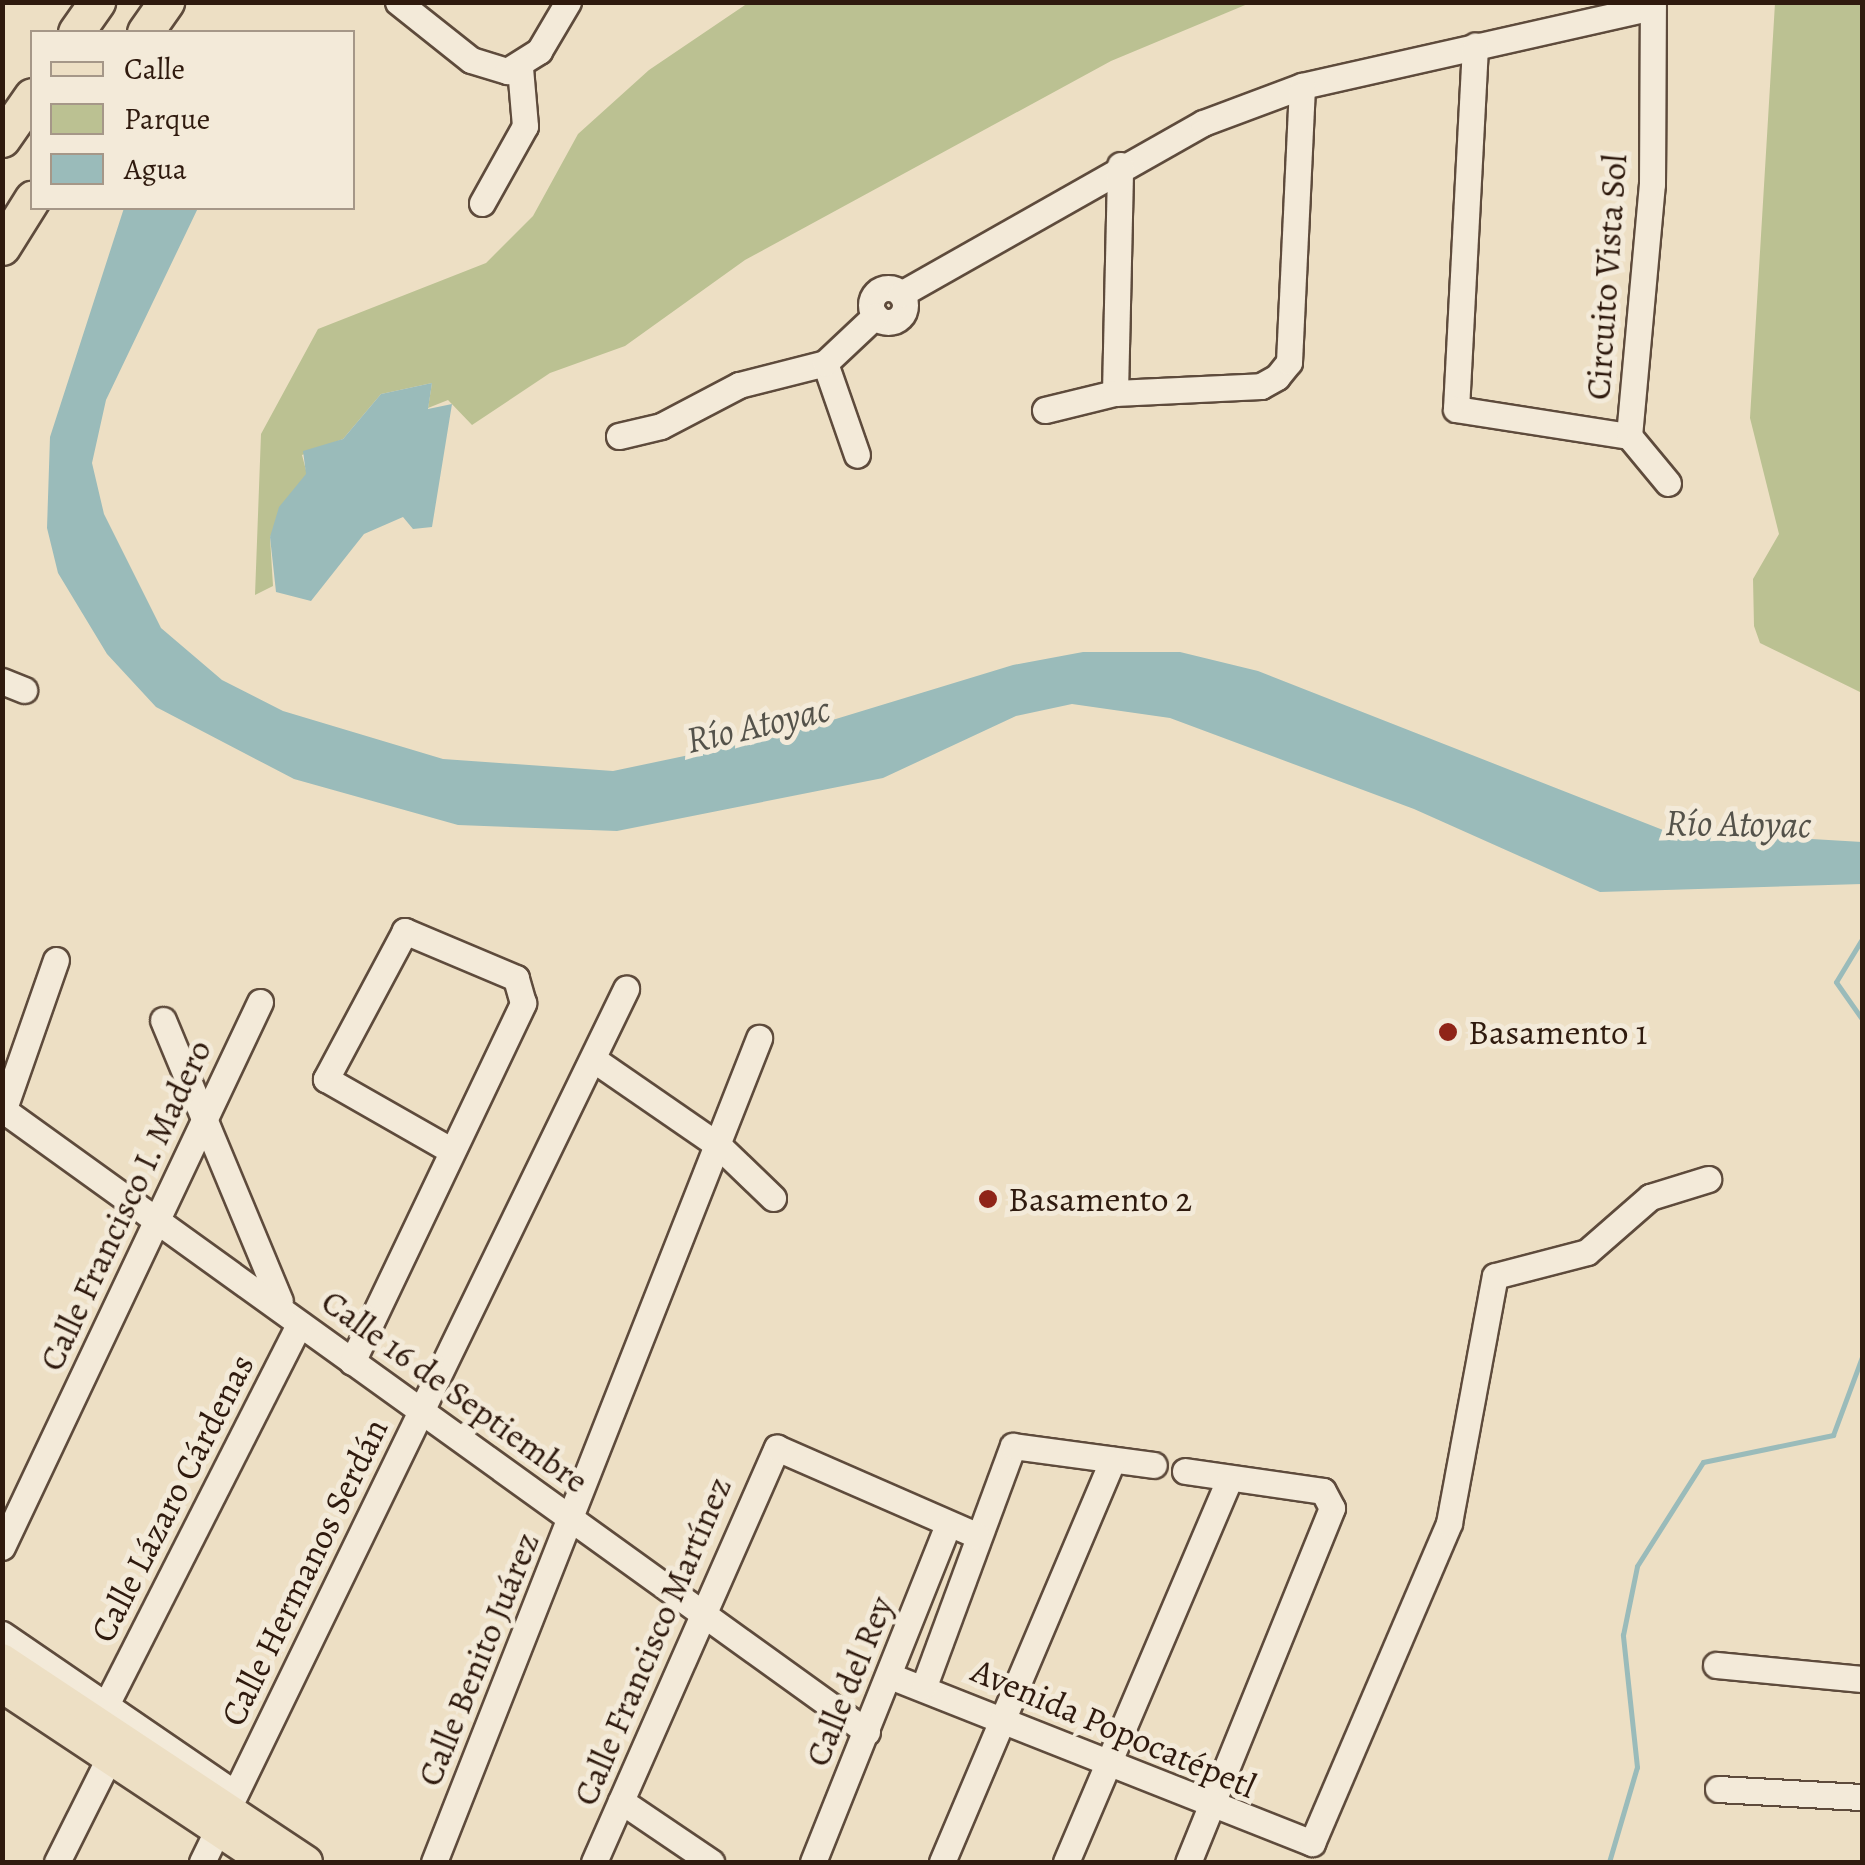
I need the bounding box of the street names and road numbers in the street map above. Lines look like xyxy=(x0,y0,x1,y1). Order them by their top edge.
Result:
street label: Circuito Vista Sol xyxy=(1576,153,1636,401)
street label: Calle Francisco I. Madero xyxy=(30,1033,220,1377)
street label: Calle 16 de Septiembre xyxy=(314,1280,596,1502)
street label: Calle Lázaro Cárdenas xyxy=(81,1347,263,1649)
street label: Calle Hermanos Serdán xyxy=(211,1412,397,1732)
street label: Calle Francisco Martínez xyxy=(564,1471,740,1811)
street label: Calle Benito Juárez xyxy=(408,1526,548,1792)
street label: Calle del Rey xyxy=(796,1590,902,1772)
street label: Avenida Popocatépetl xyxy=(965,1649,1263,1807)

